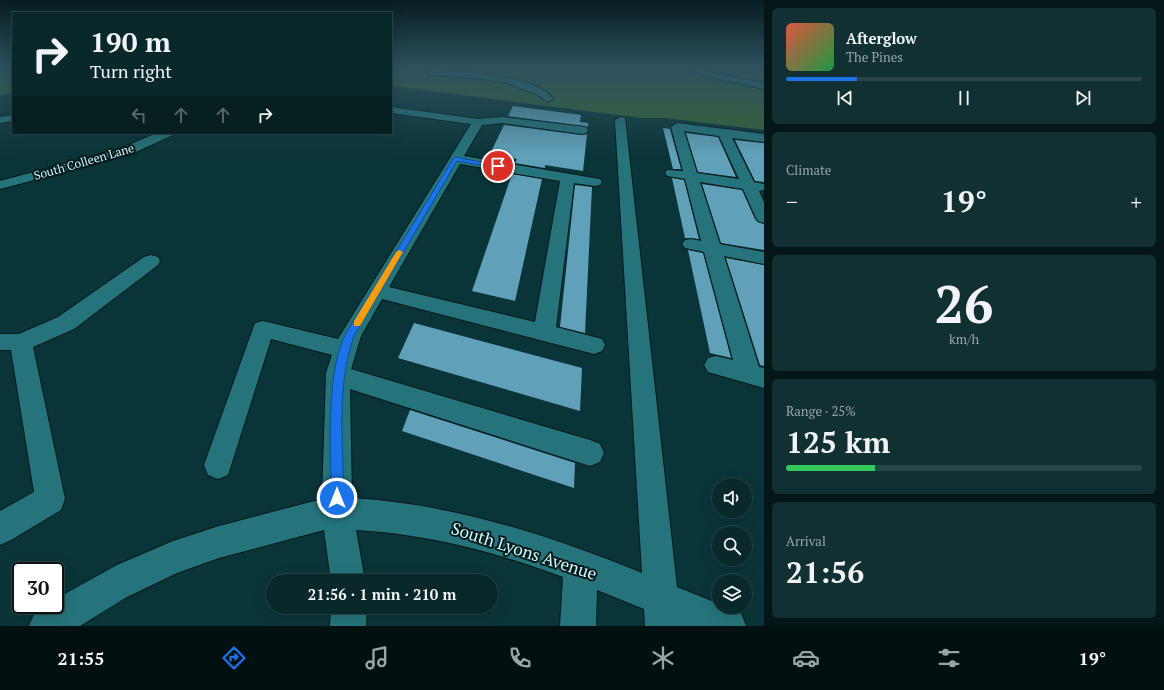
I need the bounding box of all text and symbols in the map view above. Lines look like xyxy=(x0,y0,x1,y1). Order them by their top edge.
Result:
text: 190 m xyxy=(90,23,171,60)
icon: right xyxy=(24,28,76,80)
text: Afterglow xyxy=(846,28,917,48)
text: The Pines xyxy=(846,48,903,66)
text: Turn right xyxy=(90,59,172,83)
icon: previous xyxy=(834,87,856,109)
icon: pause xyxy=(953,87,975,109)
icon: next xyxy=(1072,87,1094,109)
icon: left xyxy=(128,104,150,126)
icon: ahead xyxy=(170,104,192,126)
icon: ahead xyxy=(212,104,234,126)
icon: right xyxy=(254,104,276,126)
street label: South Colleen Lane xyxy=(32,140,136,183)
pin xyxy=(481,149,515,183)
icon: arrive xyxy=(487,155,509,177)
text: Climate xyxy=(786,161,831,179)
text: 19° xyxy=(941,181,987,221)
text: − xyxy=(786,187,798,216)
text: + xyxy=(1130,187,1142,216)
text: 26 xyxy=(935,269,993,338)
text: km/h xyxy=(949,330,979,348)
text: Range · 25% xyxy=(786,402,856,420)
text: 125 km xyxy=(786,422,890,462)
position arrow xyxy=(316,477,358,519)
map controls xyxy=(712,478,752,614)
button: sound xyxy=(712,478,752,518)
street label: South Lyons Avenue xyxy=(448,516,600,585)
button: search xyxy=(712,526,752,566)
text: Arrival xyxy=(786,532,826,550)
text: 21:56 xyxy=(786,552,864,592)
speed limit sign: 30 xyxy=(12,562,64,614)
button: layers xyxy=(712,574,752,614)
text: 21:56 · 1 min · 210 m xyxy=(308,584,456,604)
icon: directions xyxy=(220,644,248,672)
icon: music xyxy=(363,644,391,672)
icon: phone xyxy=(506,644,534,672)
icon: climate xyxy=(649,644,677,672)
icon: car xyxy=(792,644,820,672)
icon: filters xyxy=(935,644,963,672)
text: 21:55 xyxy=(58,646,104,670)
text: 19° xyxy=(1079,646,1106,670)

